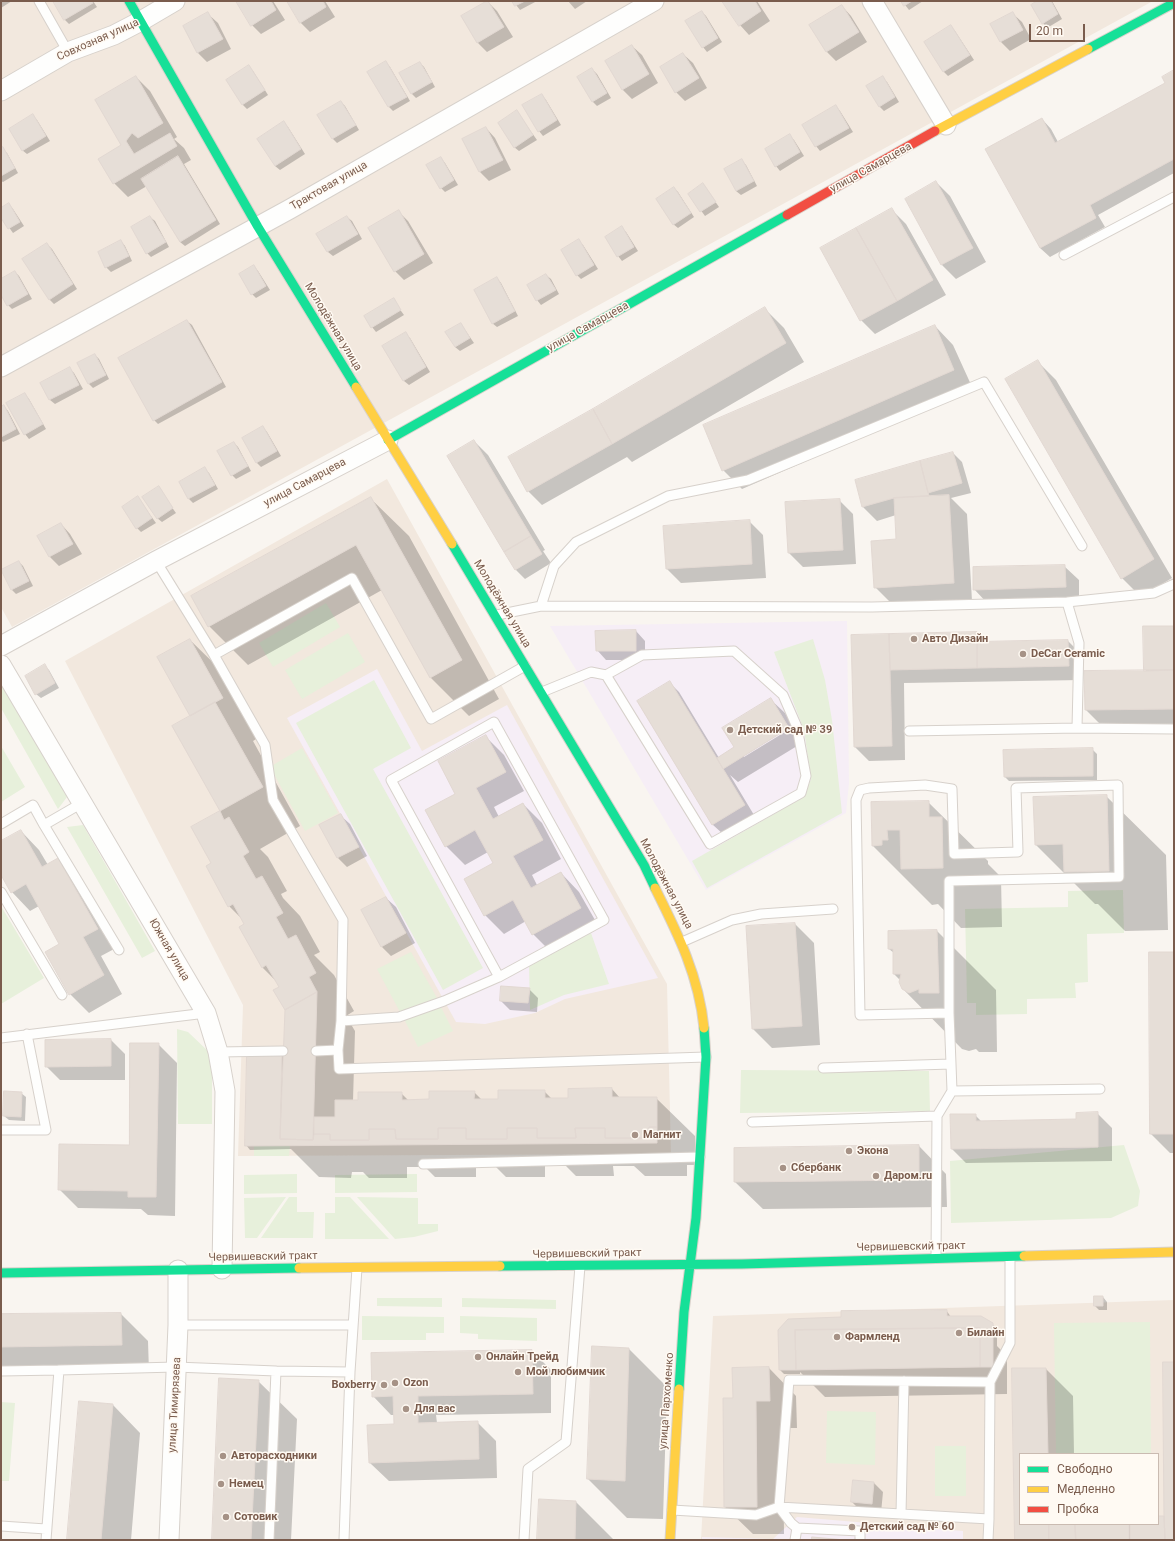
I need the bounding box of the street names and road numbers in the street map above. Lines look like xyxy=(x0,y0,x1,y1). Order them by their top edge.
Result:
street label: Совхозная улица xyxy=(55,16,141,64)
street label: улица Самарцева xyxy=(828,140,914,196)
street label: Трактовая улица xyxy=(288,159,370,213)
street label: Молодёжная улица xyxy=(302,281,364,373)
street label: улица Самарцева xyxy=(545,299,631,355)
street label: улица Самарцева xyxy=(262,456,348,510)
street label: Молодёжная улица xyxy=(471,558,533,650)
street label: Молодёжная улица xyxy=(637,837,695,931)
street label: Южная улица xyxy=(146,917,192,983)
street label: Червишевский тракт xyxy=(856,1239,966,1255)
street label: Червишевский тракт xyxy=(532,1246,642,1262)
street label: Червишевский тракт xyxy=(208,1249,318,1265)
street label: улица Пархоменко xyxy=(657,1352,677,1450)
street label: улица Тимирязева xyxy=(166,1357,184,1453)

